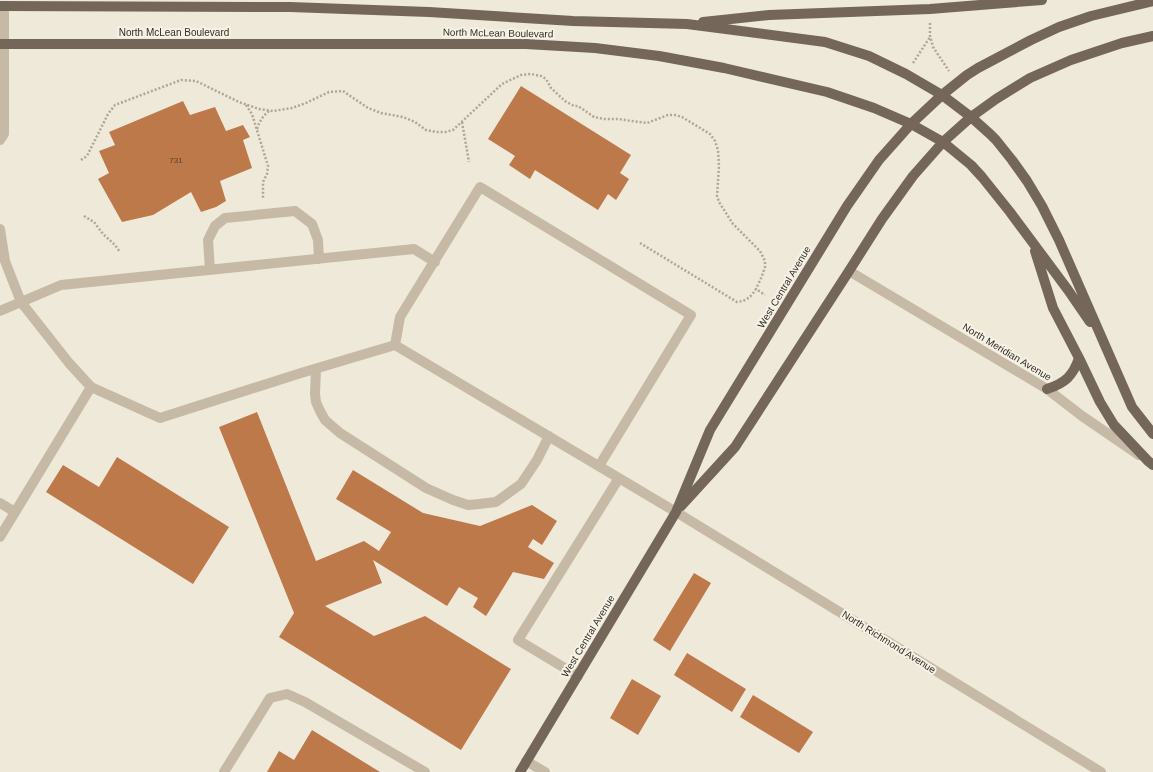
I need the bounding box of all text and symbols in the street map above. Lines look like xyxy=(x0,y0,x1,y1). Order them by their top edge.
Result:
street label: North McLean Boulevard xyxy=(119,27,229,38)
street label: North McLean Boulevard xyxy=(443,27,553,39)
house number: 731 xyxy=(169,156,183,165)
street label: West Central Avenue xyxy=(755,244,813,330)
street label: North Meridian Avenue xyxy=(961,321,1054,383)
street label: West Central Avenue xyxy=(559,593,617,679)
street label: North Richmond Avenue xyxy=(840,609,938,676)

